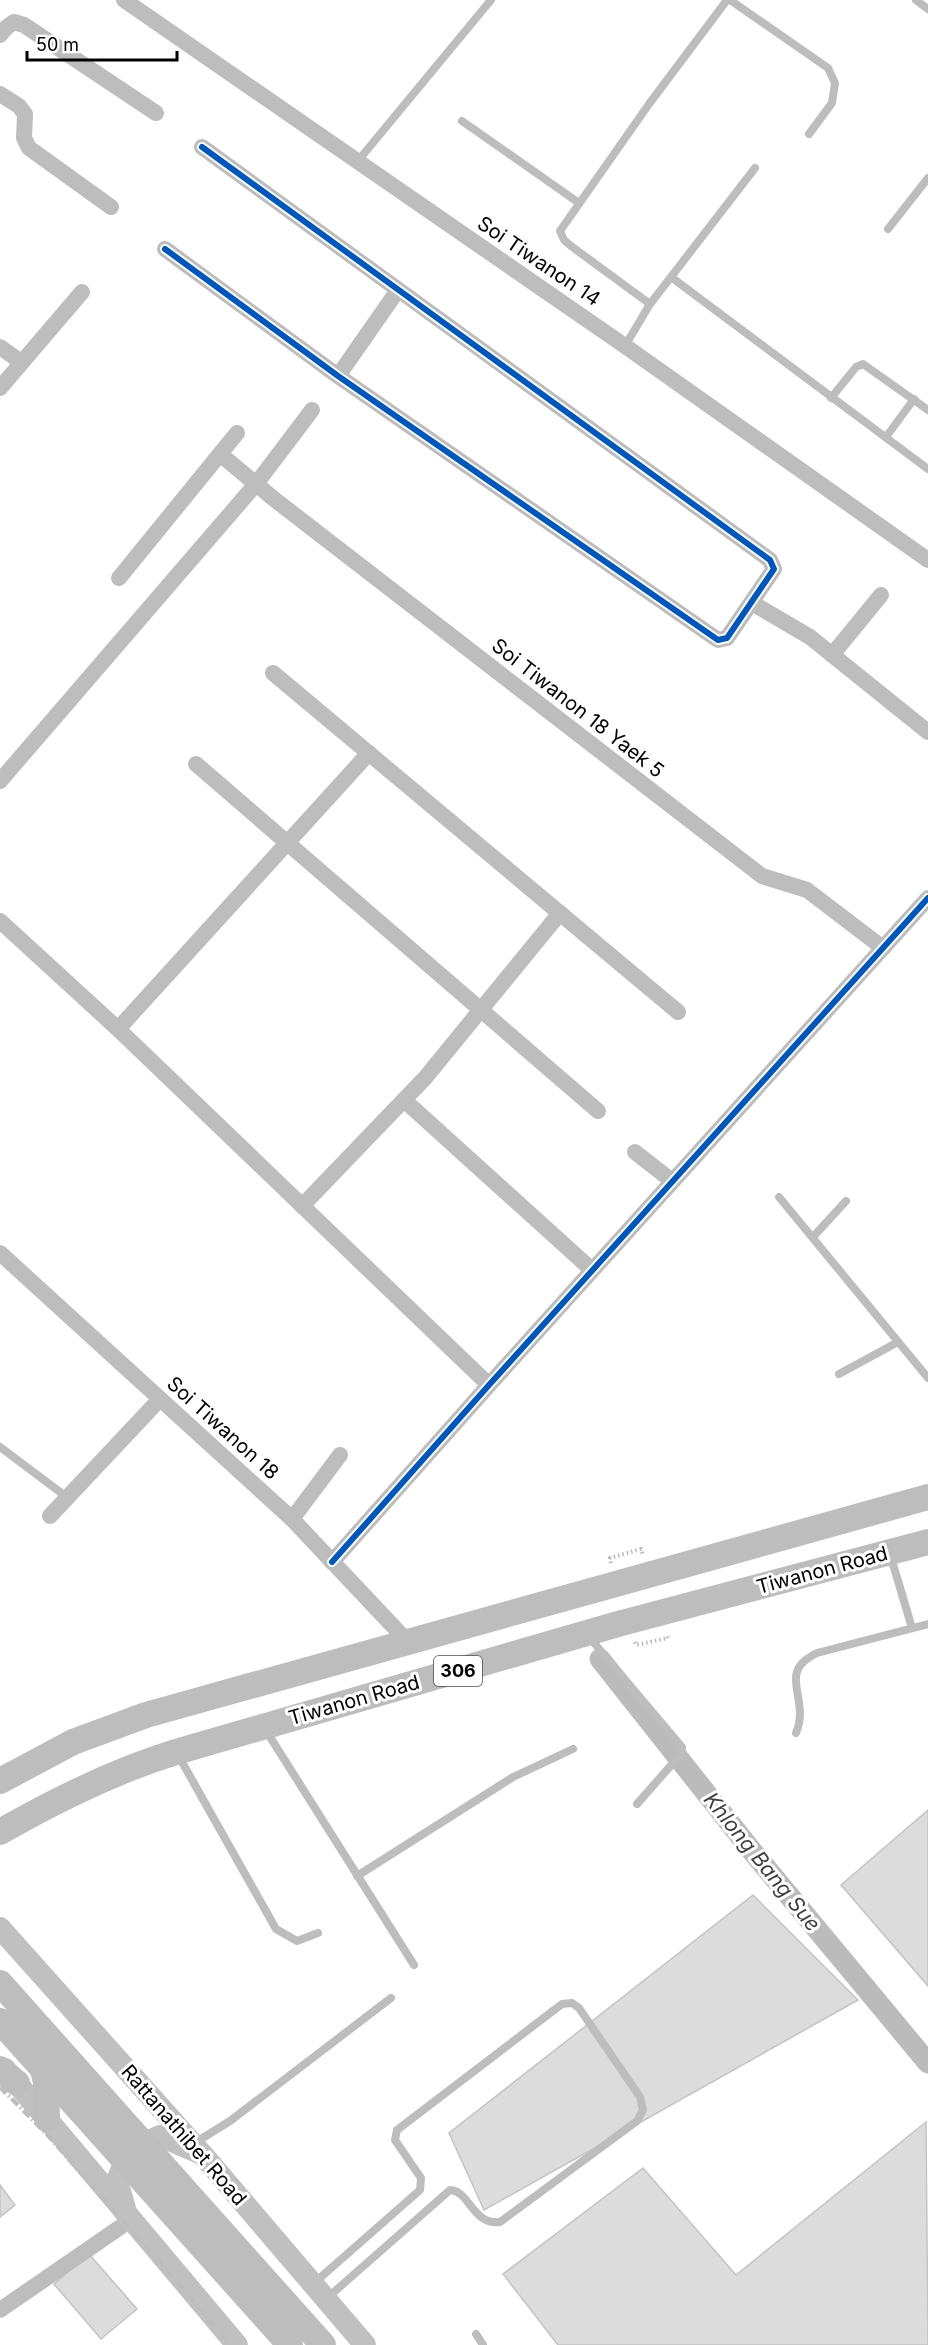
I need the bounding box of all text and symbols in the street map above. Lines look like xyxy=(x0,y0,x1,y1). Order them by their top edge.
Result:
scale bar xyxy=(27,24,177,62)
text: 50 m xyxy=(36,34,79,55)
street label: Soi Tiwanon 14 xyxy=(473,211,605,311)
street label: Soi Tiwanon 18 Yaek 5 xyxy=(487,633,669,783)
street label: Soi Tiwanon 18 xyxy=(162,1371,284,1485)
street label: Tiwanon Road xyxy=(754,1541,890,1599)
road number: 306 xyxy=(434,1656,482,1686)
street label: Tiwanon Road xyxy=(286,1670,422,1730)
water label: Khlong Bang Sue xyxy=(699,1787,826,1936)
street label: Rattanathibet Road xyxy=(116,2060,252,2210)

